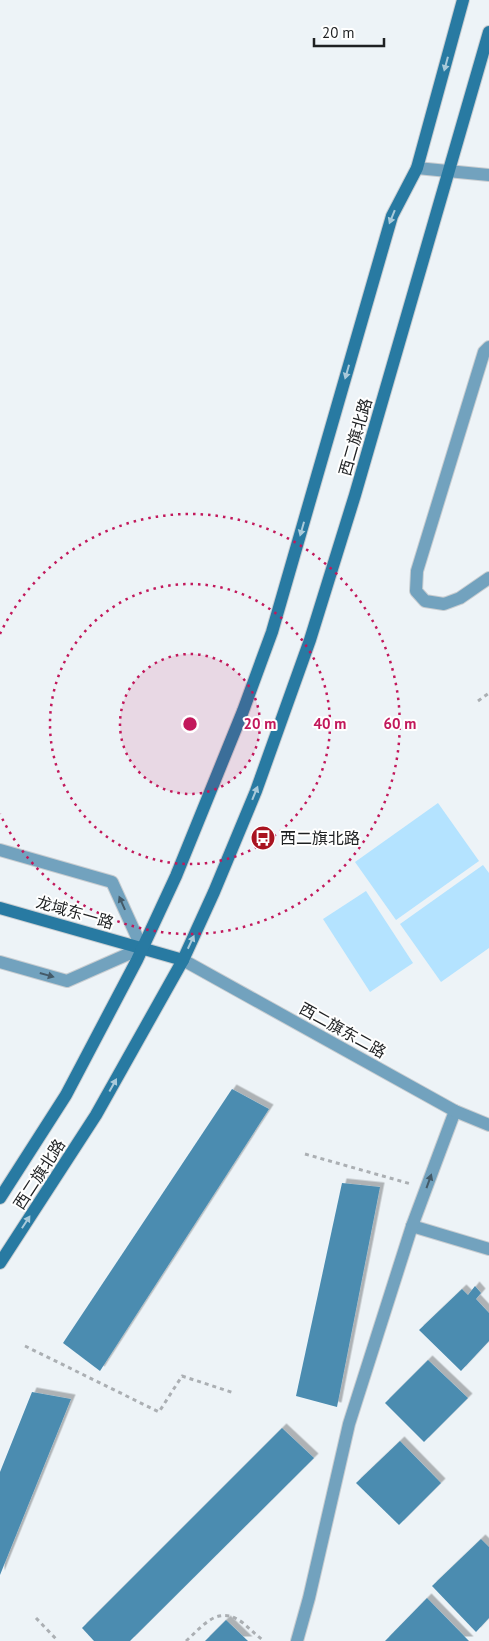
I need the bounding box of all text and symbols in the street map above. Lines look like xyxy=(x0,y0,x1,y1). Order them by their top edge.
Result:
scale bar xyxy=(314,15,384,47)
text: 20 m xyxy=(322,23,355,42)
one-way arrow xyxy=(441,56,449,71)
one-way arrow xyxy=(388,209,396,224)
one-way arrow xyxy=(343,365,351,380)
street label: 西二旗北路 xyxy=(334,396,376,478)
one-way arrow xyxy=(298,521,306,536)
text: 20 m xyxy=(244,714,276,733)
text: 40 m xyxy=(314,714,346,733)
text: 60 m xyxy=(384,714,416,733)
centre of rings xyxy=(181,715,199,733)
one-way arrow xyxy=(251,785,259,800)
bus stop icon: 西二旗北路 xyxy=(250,825,276,851)
place label: 西二旗北路 xyxy=(280,828,360,848)
street label: 龙域东一路 xyxy=(34,891,116,933)
one-way arrow xyxy=(117,896,125,910)
one-way arrow xyxy=(187,935,195,949)
one-way arrow xyxy=(39,972,54,980)
street label: 西二旗东二路 xyxy=(296,998,390,1062)
one-way arrow xyxy=(109,1077,117,1092)
street label: 西二旗北路 xyxy=(9,1135,69,1213)
one-way arrow xyxy=(426,1173,433,1188)
one-way arrow xyxy=(22,1216,31,1229)

